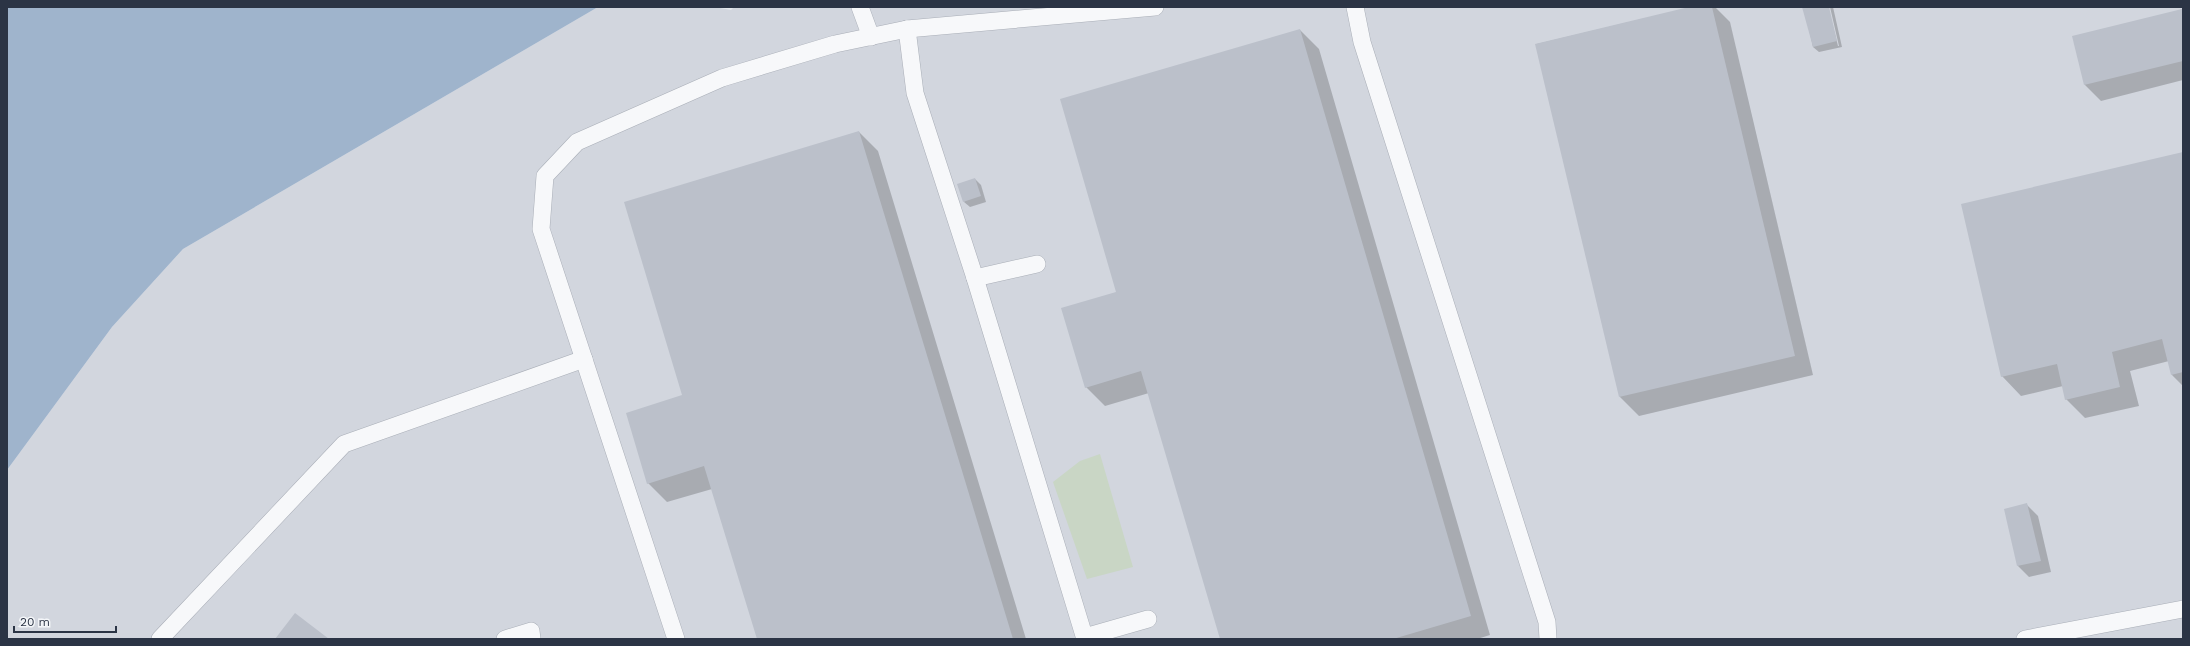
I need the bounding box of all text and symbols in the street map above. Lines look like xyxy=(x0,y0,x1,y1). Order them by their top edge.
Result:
scale bar xyxy=(14,608,116,634)
text: 20 m xyxy=(20,615,50,629)

